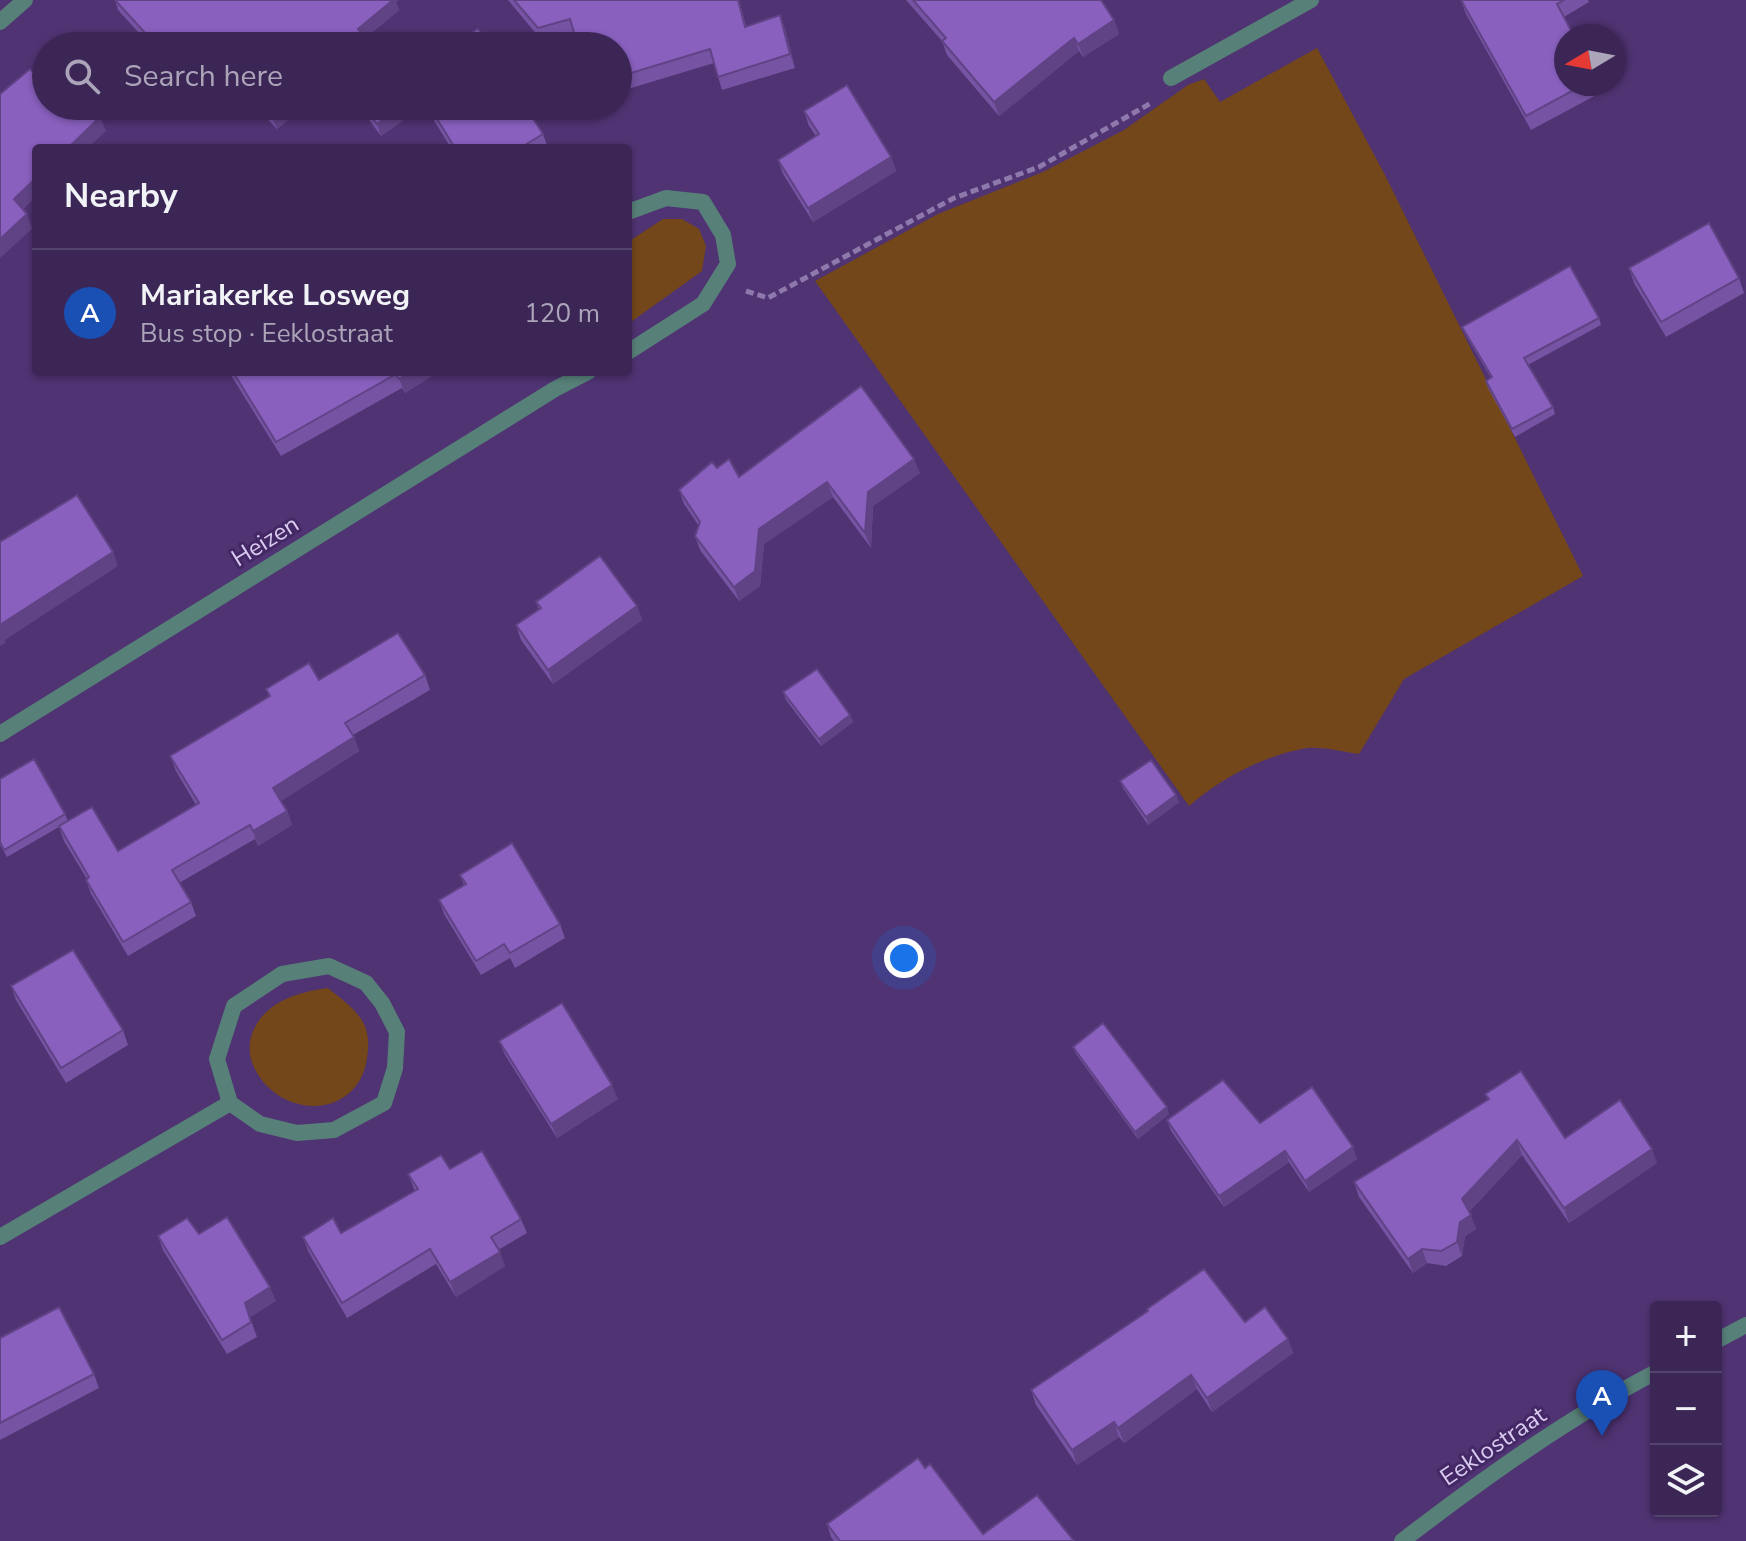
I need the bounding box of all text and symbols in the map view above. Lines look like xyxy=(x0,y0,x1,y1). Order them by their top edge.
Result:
north arrow xyxy=(1554,24,1626,96)
search box xyxy=(32,32,632,120)
icon: search xyxy=(60,54,104,98)
text: Search here xyxy=(124,56,283,97)
text: Nearby xyxy=(64,173,178,219)
text: Mariakerke Losweg xyxy=(140,275,410,316)
text: A xyxy=(80,296,100,331)
text: 120 m xyxy=(524,296,600,331)
text: Bus stop · Eeklostraat xyxy=(140,316,393,351)
street label: Heizen xyxy=(225,508,305,574)
your location xyxy=(884,938,924,978)
map controls xyxy=(1650,1301,1722,1517)
button: + xyxy=(1650,1301,1722,1373)
pin: A xyxy=(1576,1370,1628,1436)
button: − xyxy=(1650,1373,1722,1445)
street label: Eeklostraat xyxy=(1434,1399,1553,1493)
button: layers xyxy=(1650,1445,1722,1517)

